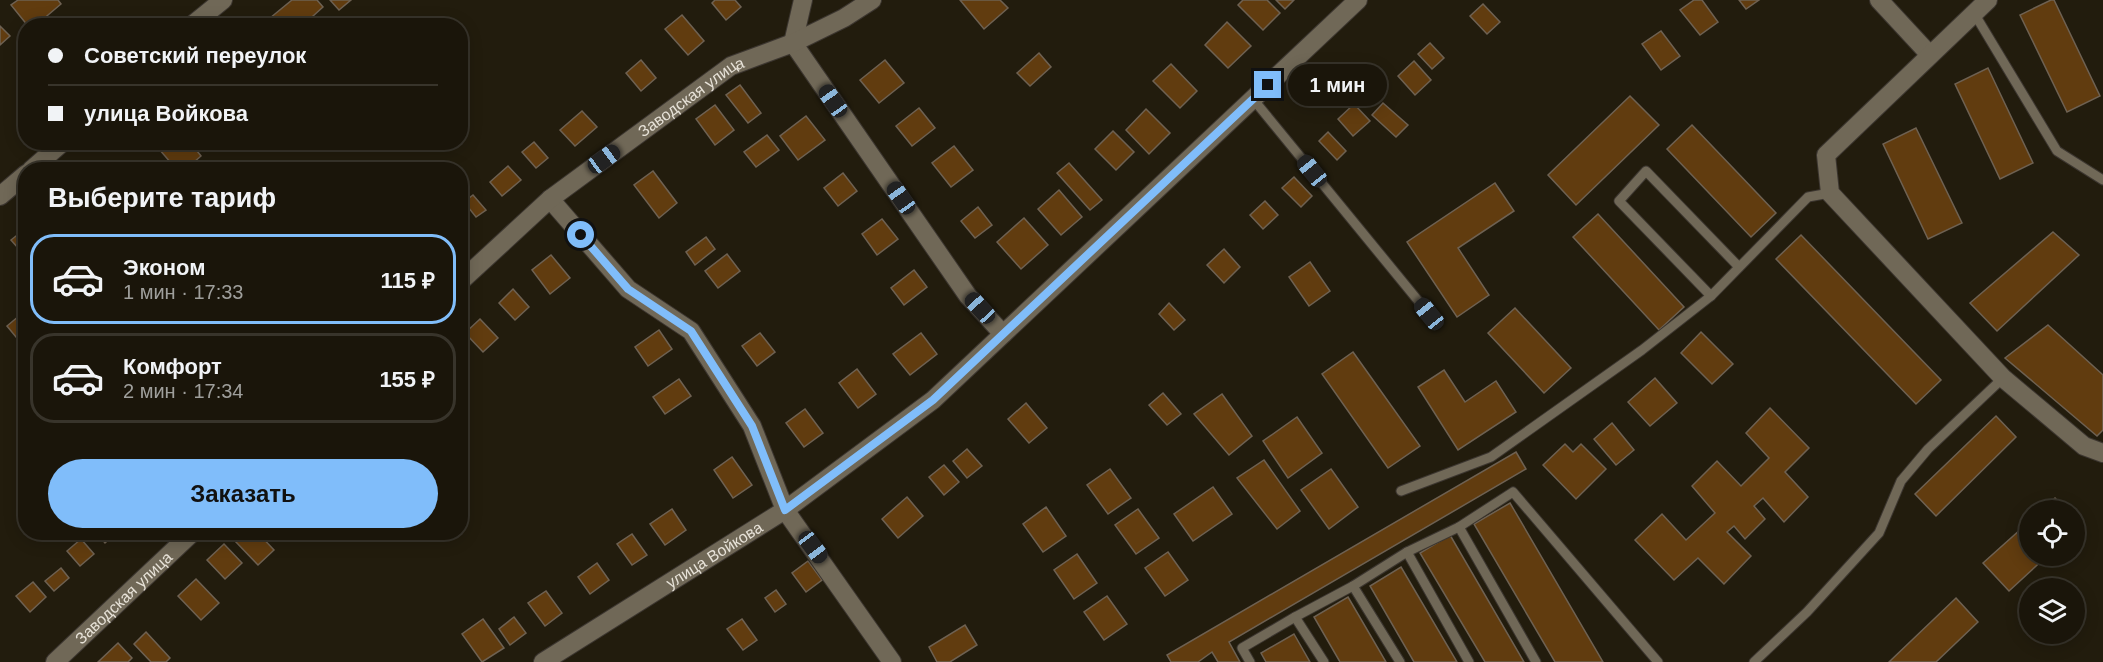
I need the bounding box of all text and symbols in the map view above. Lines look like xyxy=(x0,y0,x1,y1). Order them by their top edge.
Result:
text: Советский переулок xyxy=(84,43,306,68)
street label: Заводская улица xyxy=(635,54,746,140)
callout: 1 мин xyxy=(1289,64,1388,106)
route end xyxy=(1254,71,1281,98)
text: 1 мин xyxy=(1310,74,1365,96)
car xyxy=(815,81,851,121)
text: улица Войкова xyxy=(84,101,248,126)
car xyxy=(584,141,624,177)
car xyxy=(1294,151,1330,191)
car xyxy=(883,178,919,218)
text: Выберите тариф xyxy=(48,183,276,213)
route start xyxy=(567,221,594,248)
icon: car xyxy=(51,252,105,306)
text: Эконом xyxy=(123,255,206,280)
text: 115 ₽ xyxy=(381,268,435,293)
text: 1 мин · 17:33 xyxy=(123,281,243,303)
car xyxy=(961,289,999,327)
car xyxy=(1411,294,1447,334)
icon: car xyxy=(51,351,105,405)
text: Комфорт xyxy=(123,354,222,379)
text: 155 ₽ xyxy=(379,367,435,392)
text: 2 мин · 17:34 xyxy=(123,380,243,402)
button: Заказать xyxy=(48,459,438,528)
map controls xyxy=(2019,500,2085,644)
button: locate xyxy=(2019,500,2085,566)
street label: улица Войкова xyxy=(663,518,766,592)
car xyxy=(795,527,831,567)
street label: Заводская улица xyxy=(72,548,176,647)
button: layers xyxy=(2019,578,2085,644)

